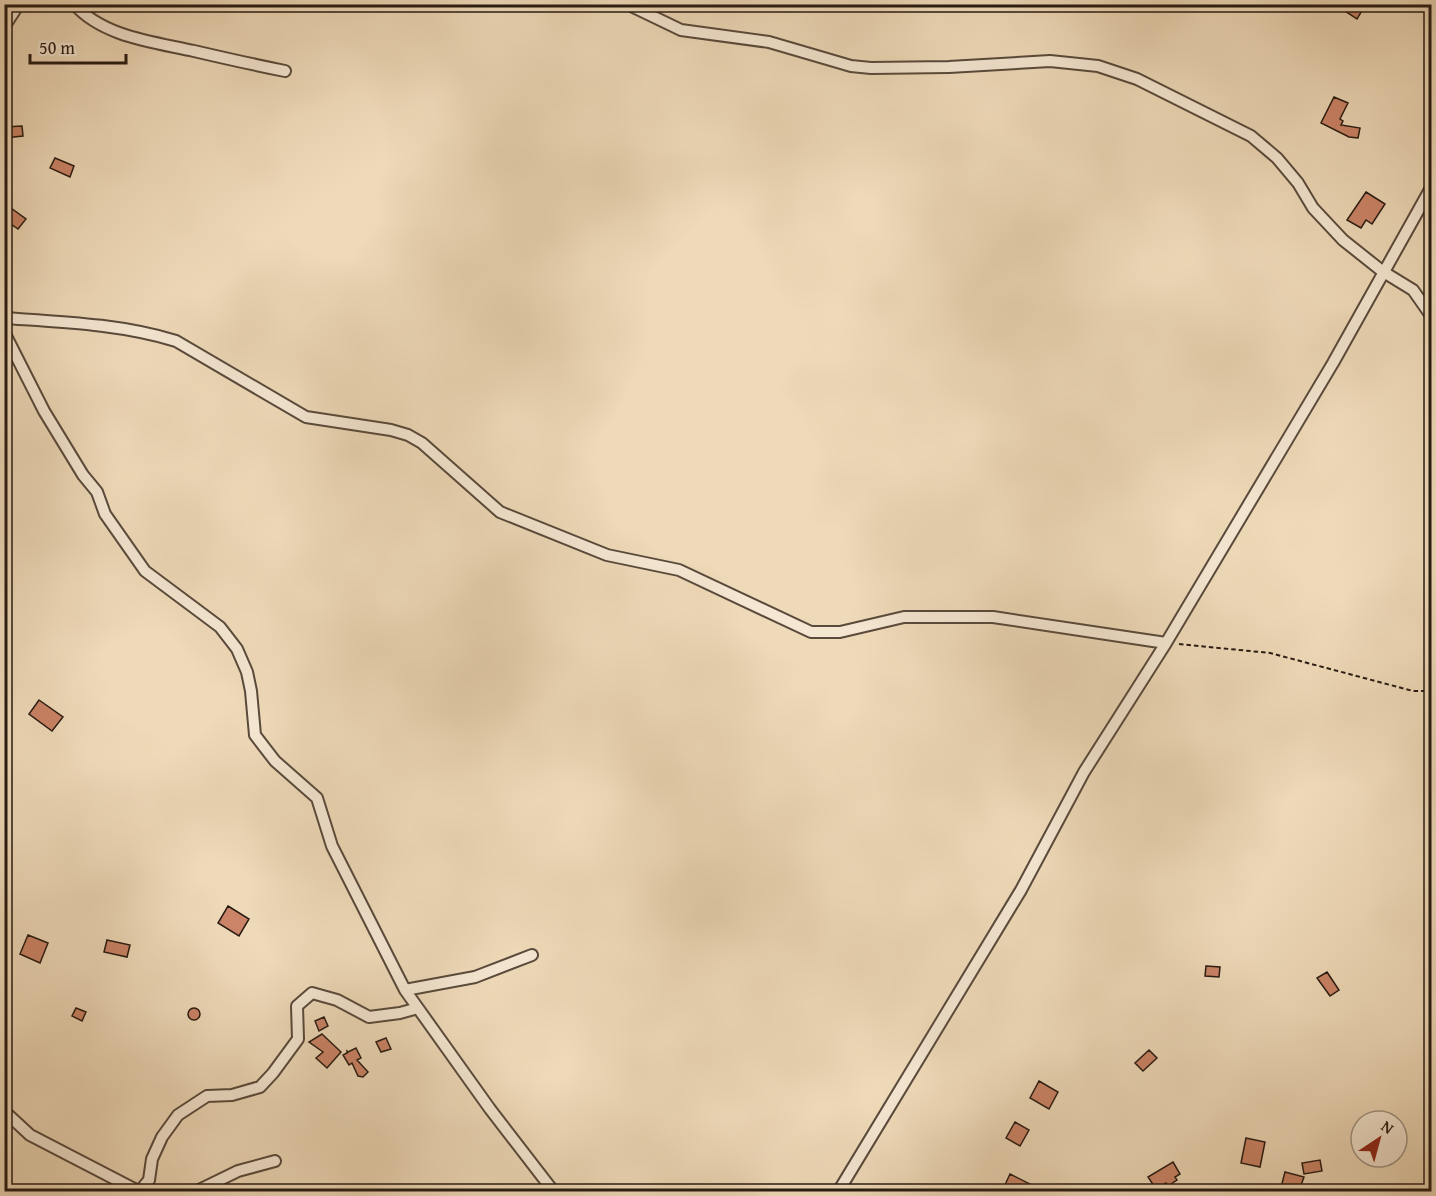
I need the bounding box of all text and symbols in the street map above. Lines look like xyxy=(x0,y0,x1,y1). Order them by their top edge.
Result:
scale bar xyxy=(30,27,126,65)
text: 50 m xyxy=(39,34,75,61)
north arrow xyxy=(1349,1109,1409,1169)
text: N xyxy=(1376,1114,1399,1140)

